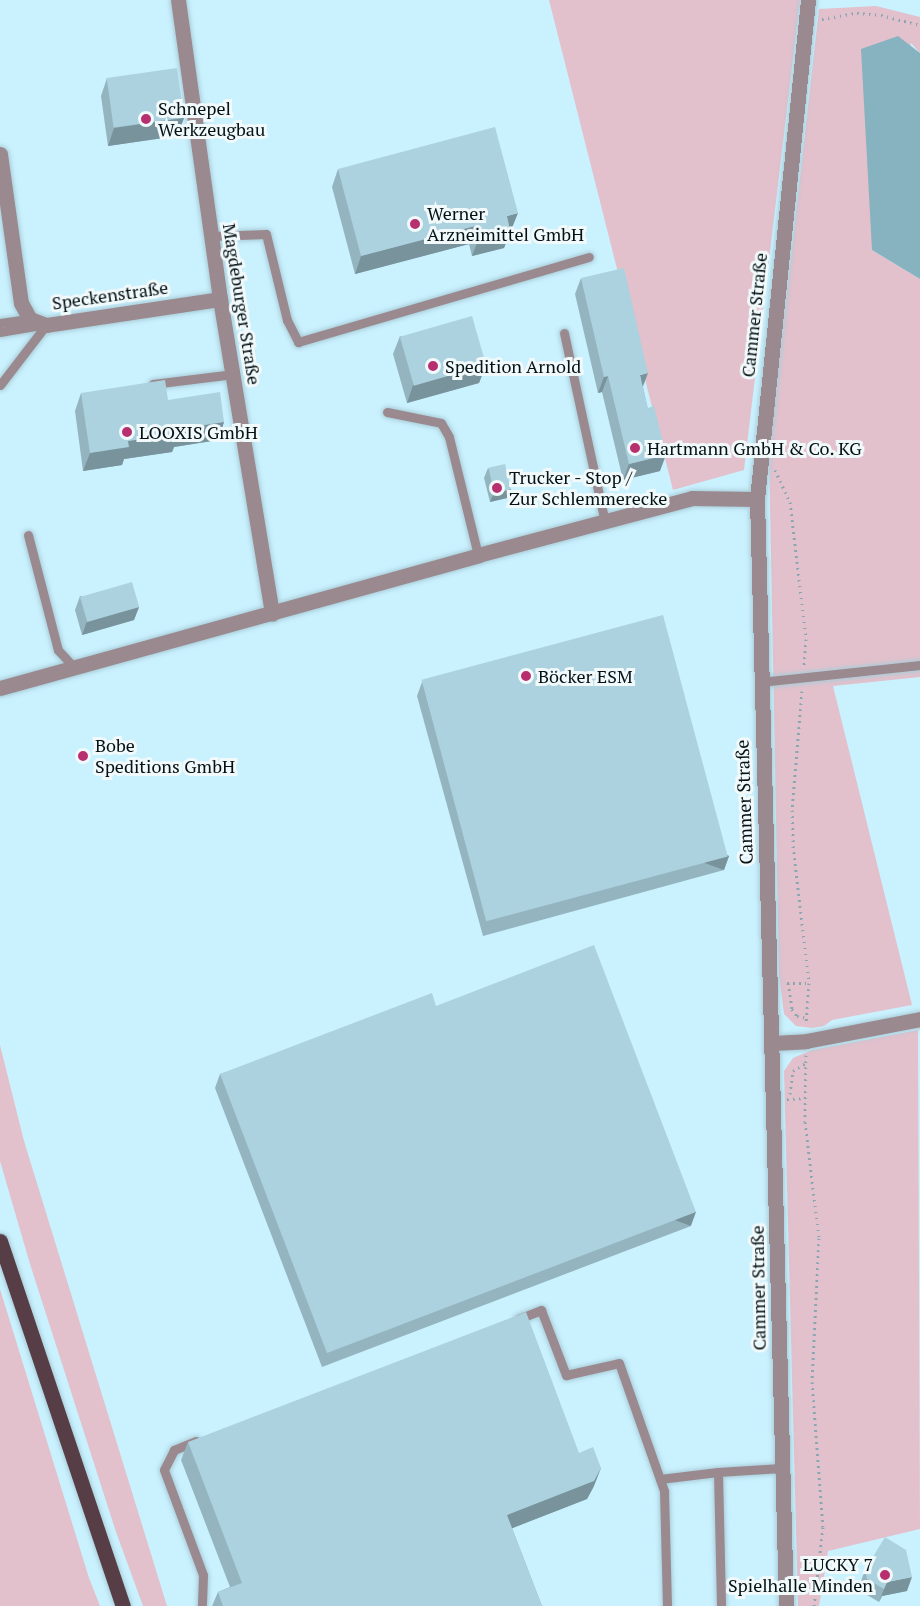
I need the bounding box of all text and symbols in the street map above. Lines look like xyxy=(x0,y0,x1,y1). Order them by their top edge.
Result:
place label: Schnepel Werkzeugbau xyxy=(158,98,265,140)
marker: Schnepel Werkzeugbau xyxy=(139,112,153,126)
place label: Werner Arzneimittel GmbH xyxy=(427,203,584,246)
marker: Werner Arzneimittel GmbH xyxy=(408,217,422,231)
street label: Magdeburger Straße xyxy=(219,222,265,386)
street label: Cammer Straße xyxy=(737,252,771,378)
street label: Speckenstraße xyxy=(51,276,169,314)
place label: Spedition Arnold xyxy=(445,355,582,377)
marker: Spedition Arnold xyxy=(426,359,440,373)
place label: LOOXIS GmbH xyxy=(139,421,258,443)
marker: LOOXIS GmbH xyxy=(120,425,134,439)
place label: Hartmann GmbH & Co. KG xyxy=(647,437,862,459)
marker: Hartmann GmbH & Co. KG xyxy=(628,441,642,455)
place label: Trucker - Stop / Zur Schlemmerecke xyxy=(509,467,667,510)
marker: Trucker - Stop / Zur Schlemmerecke xyxy=(490,481,504,495)
place label: Böcker ESM xyxy=(538,665,633,687)
marker: Böcker ESM xyxy=(519,669,533,683)
place label: Bobe Speditions GmbH xyxy=(95,735,235,777)
street label: Cammer Straße xyxy=(731,739,757,865)
marker: Bobe Speditions GmbH xyxy=(76,749,90,763)
street label: Cammer Straße xyxy=(746,1225,770,1351)
place label: LUCKY 7 Spielhalle Minden xyxy=(728,1554,873,1596)
marker: LUCKY 7 Spielhalle Minden xyxy=(878,1568,892,1582)

